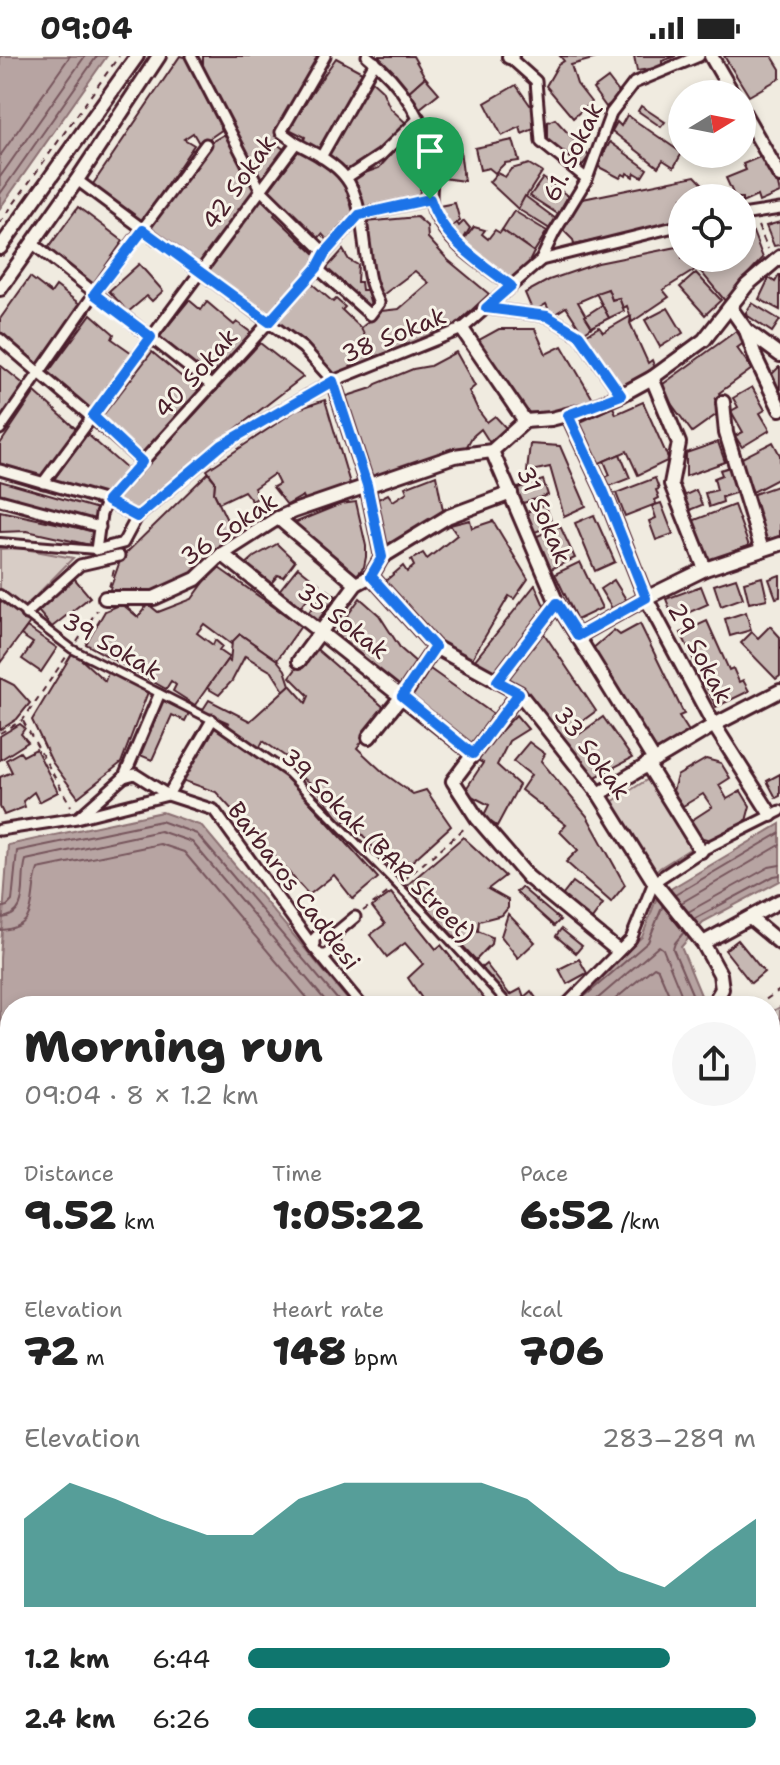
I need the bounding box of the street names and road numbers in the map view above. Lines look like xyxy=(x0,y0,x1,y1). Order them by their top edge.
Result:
street label: 61. Sokak xyxy=(535,97,611,207)
street label: 42 Sokak xyxy=(195,128,283,236)
street label: 38 Sokak xyxy=(337,300,451,370)
street label: 40 Sokak xyxy=(147,321,245,425)
street label: 31 Sokak xyxy=(509,461,579,569)
street label: 36 Sokak xyxy=(174,485,284,573)
street label: 35 Sokak xyxy=(291,575,395,667)
street label: 29 Sokak xyxy=(660,597,740,709)
street label: 39 Sokak xyxy=(57,605,167,687)
street label: 33 Sokak xyxy=(546,700,638,806)
street label: 39 Sokak (BAR Street) xyxy=(274,741,482,949)
street label: Barbaros Caddesi xyxy=(220,795,368,977)

